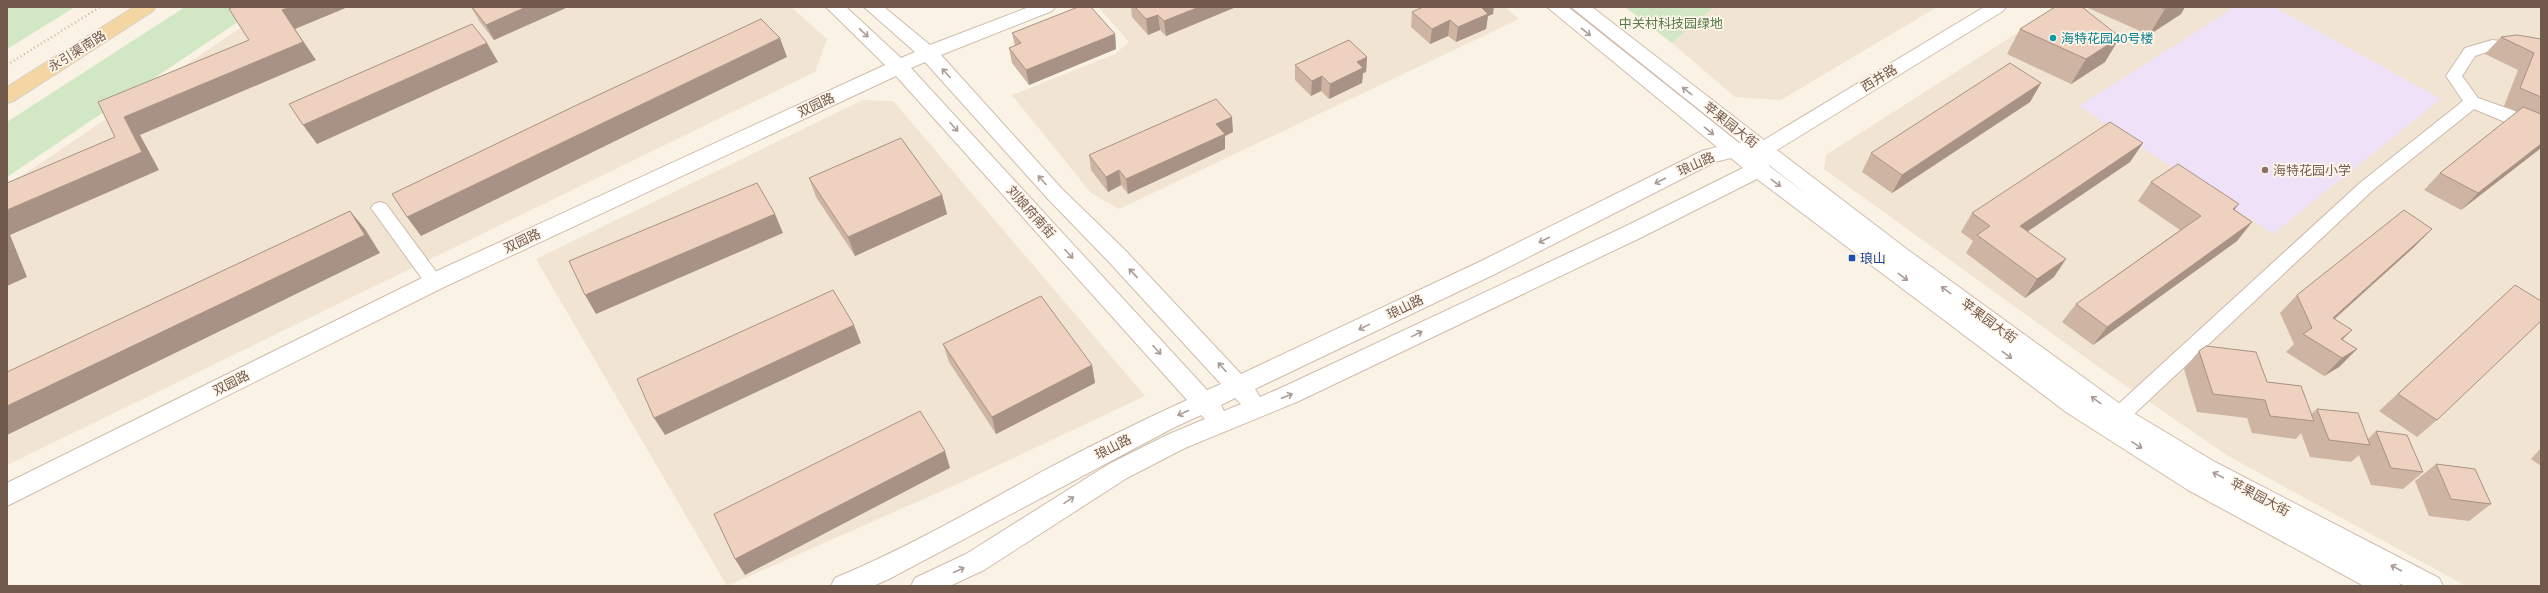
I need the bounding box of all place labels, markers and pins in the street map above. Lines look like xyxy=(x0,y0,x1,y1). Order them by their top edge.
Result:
place label: 海特花园40号楼 xyxy=(2061,31,2153,46)
marker: 海特花园40号楼 xyxy=(2048,33,2058,43)
place label: 海特花园小学 xyxy=(2273,163,2351,178)
marker: 海特花园小学 xyxy=(2260,165,2270,175)
place label: 琅山 xyxy=(1860,251,1886,266)
marker: 琅山 xyxy=(1847,253,1857,263)

